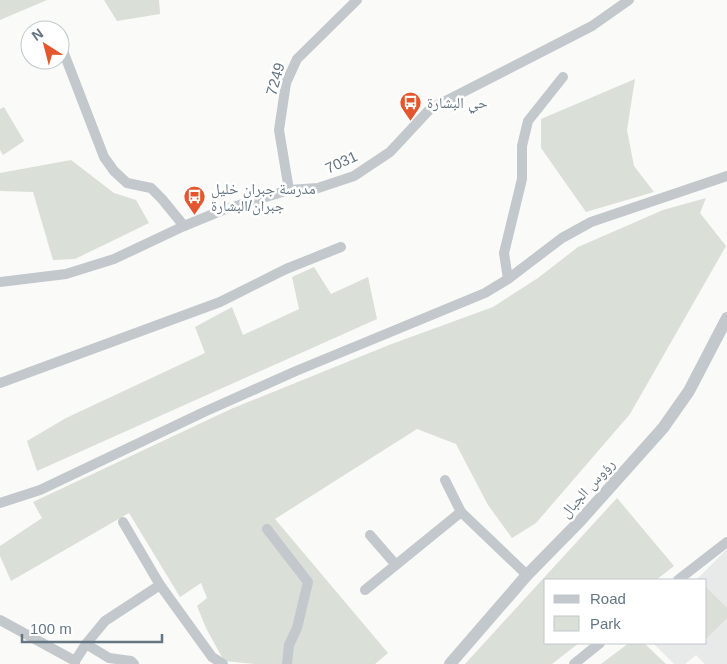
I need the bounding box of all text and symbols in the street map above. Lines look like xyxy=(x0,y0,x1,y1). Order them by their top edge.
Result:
north arrow xyxy=(20,20,70,70)
text: N xyxy=(29,25,46,44)
street label: 7249 xyxy=(262,61,288,97)
bus stop icon: حي البشارة xyxy=(399,90,423,121)
place label: حي البشارة xyxy=(427,94,488,114)
street label: 7031 xyxy=(322,147,360,177)
place label: مدرسة جبران خليل جبران/البشارة xyxy=(211,180,316,216)
bus stop icon: مدرسة جبران خليل جبران/البشارة xyxy=(183,185,207,216)
street label: رؤوس الجبال xyxy=(556,455,619,522)
legend xyxy=(544,579,707,644)
text: Road xyxy=(590,590,626,607)
scale bar xyxy=(22,612,162,644)
text: Park xyxy=(590,615,621,632)
text: 100 m xyxy=(30,620,72,637)

